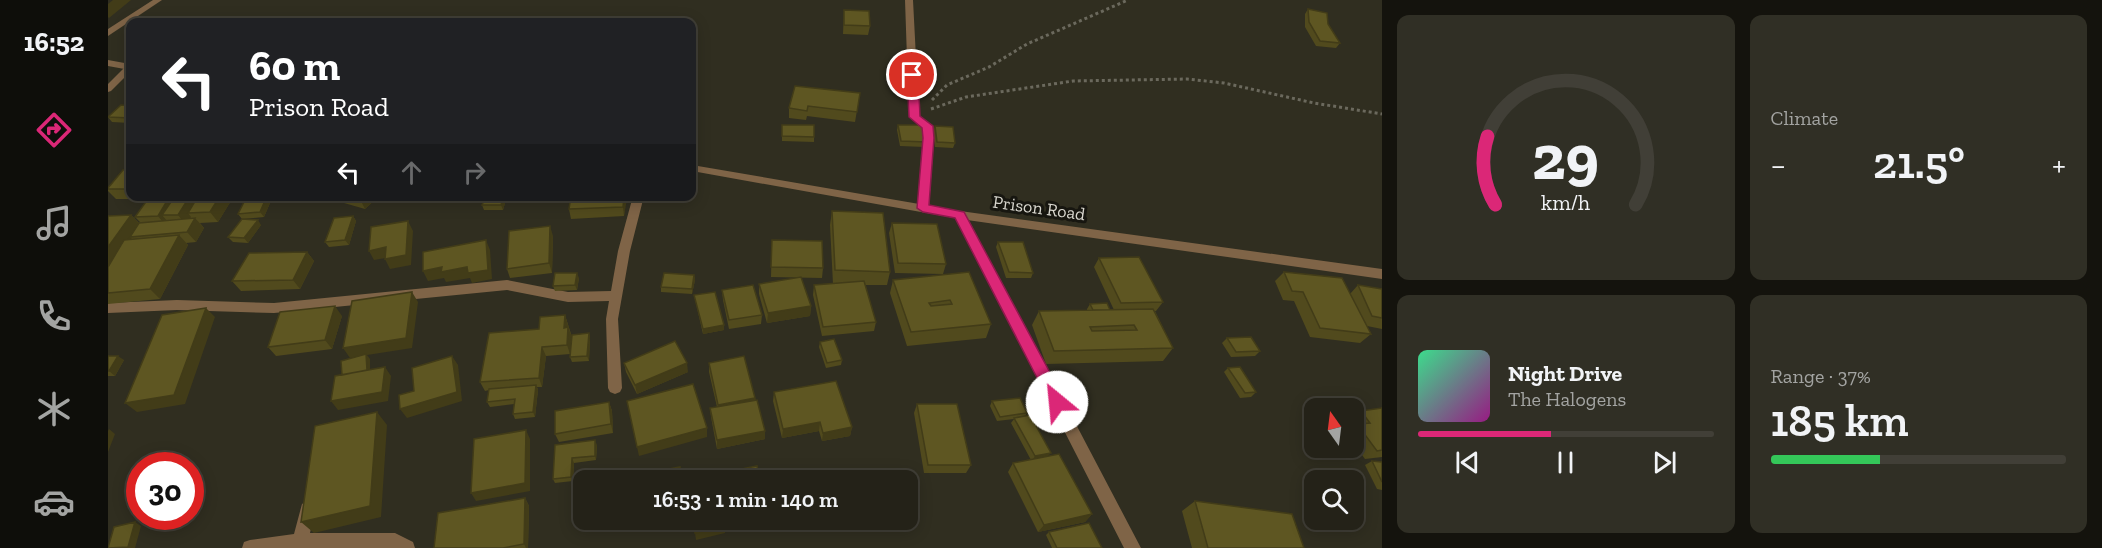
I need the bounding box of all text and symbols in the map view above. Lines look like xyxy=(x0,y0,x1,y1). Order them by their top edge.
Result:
text: 16:52 xyxy=(24,26,84,58)
text: 60 m xyxy=(249,40,340,91)
icon: left xyxy=(150,42,228,120)
pin xyxy=(886,49,937,100)
icon: arrive xyxy=(895,58,928,91)
text: Prison Road xyxy=(249,91,389,123)
text: Climate xyxy=(1771,106,1838,130)
icon: directions xyxy=(33,109,75,151)
text: 29 xyxy=(1532,120,1599,195)
text: 21.5° xyxy=(1873,136,1965,190)
text: − xyxy=(1771,145,1786,184)
text: + xyxy=(2052,145,2066,184)
icon: left xyxy=(332,156,365,189)
icon: ahead xyxy=(395,156,428,189)
icon: right xyxy=(458,156,491,189)
text: km/h xyxy=(1541,190,1590,215)
street label: Prison Road xyxy=(991,191,1087,225)
icon: music xyxy=(33,202,75,244)
icon: phone xyxy=(33,295,75,337)
text: Night Drive xyxy=(1508,360,1622,387)
text: Range · 37% xyxy=(1771,364,1871,388)
position arrow xyxy=(1025,370,1089,434)
text: The Halogens xyxy=(1508,387,1626,411)
icon: climate xyxy=(33,388,75,430)
text: 185 km xyxy=(1771,394,1909,448)
north arrow xyxy=(1304,398,1364,458)
map controls xyxy=(1304,398,1364,530)
icon: previous xyxy=(1451,446,1484,479)
icon: pause xyxy=(1549,446,1582,479)
icon: next xyxy=(1648,446,1681,479)
speed limit sign: 30 xyxy=(126,452,204,530)
button: search xyxy=(1304,470,1364,530)
icon: car xyxy=(33,481,75,523)
text: 16:53 · 1 min · 140 m xyxy=(653,486,838,513)

